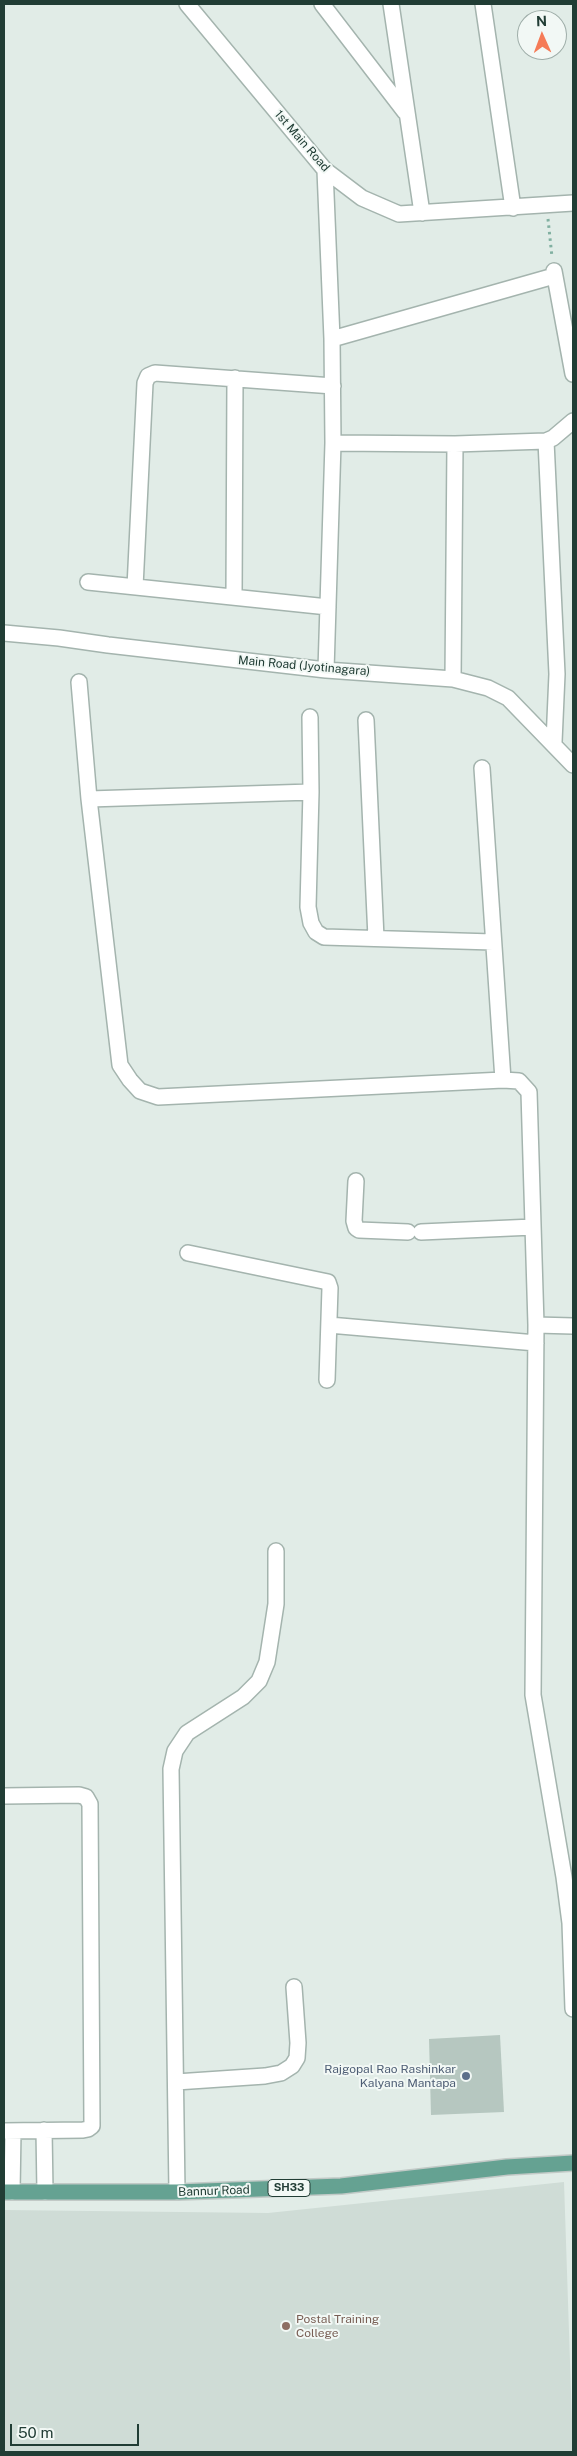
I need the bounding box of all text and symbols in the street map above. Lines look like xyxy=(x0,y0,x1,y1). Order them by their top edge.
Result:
north arrow xyxy=(517,10,567,60)
text: N xyxy=(536,13,547,29)
street label: 1st Main Road xyxy=(271,107,333,175)
street label: Main Road (Jyotinagara) xyxy=(237,653,371,679)
place label: Rajgopal Rao Rashinkar Kalyana Mantapa xyxy=(324,2062,456,2090)
marker: Rajgopal Rao Rashinkar Kalyana Mantapa xyxy=(460,2070,472,2082)
road number: SH33 xyxy=(268,2180,310,2196)
street label: Bannur Road xyxy=(178,2183,250,2199)
place label: Postal Training College xyxy=(296,2312,379,2340)
marker: Postal Training College xyxy=(280,2320,292,2332)
scale bar xyxy=(12,2414,141,2446)
text: 50 m xyxy=(18,2424,53,2441)

